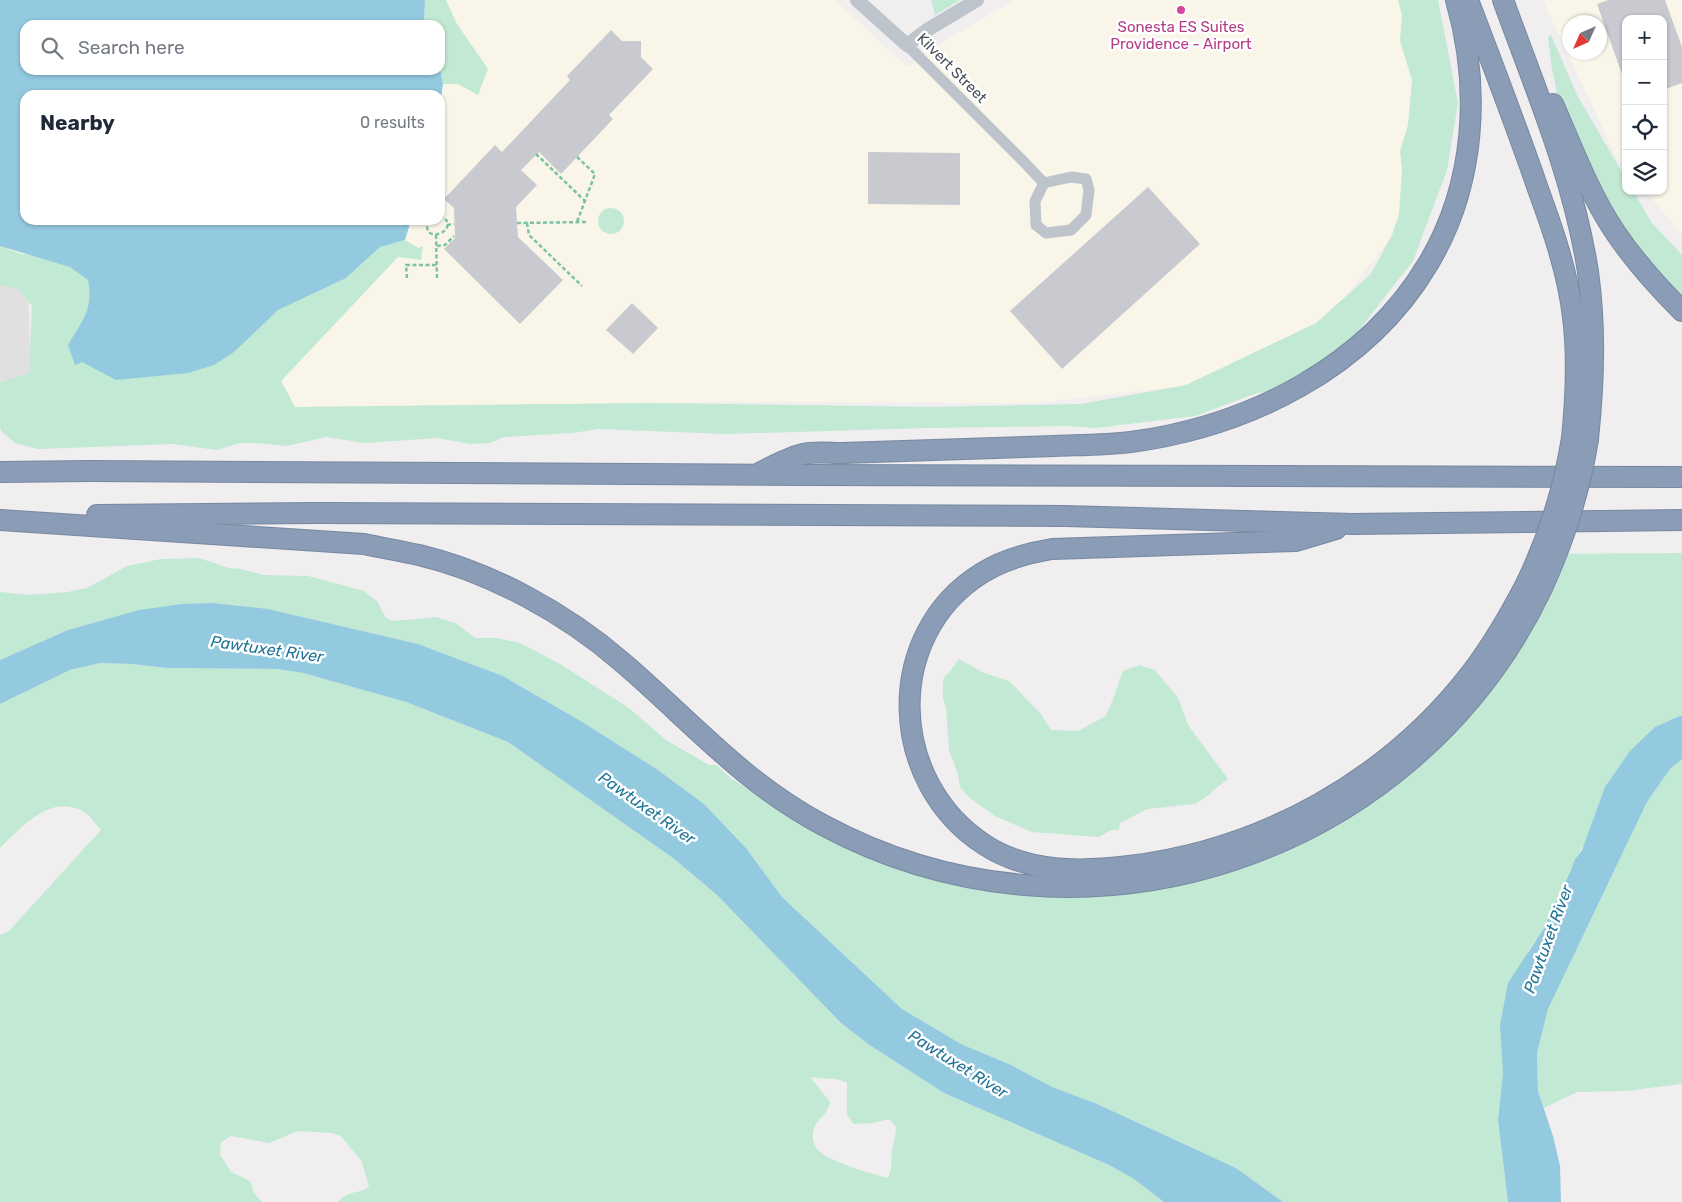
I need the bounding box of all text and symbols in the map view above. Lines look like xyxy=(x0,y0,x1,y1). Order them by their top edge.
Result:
marker: Sonesta ES Suites Providence - Airport xyxy=(1175,4,1187,16)
north arrow xyxy=(1562,15,1607,60)
map controls xyxy=(1622,15,1667,195)
button: + xyxy=(1622,15,1667,60)
place label: Sonesta ES Suites Providence - Airport xyxy=(1110,18,1252,53)
search box xyxy=(20,20,445,75)
street label: Kilvert Street xyxy=(913,29,991,107)
icon: search xyxy=(38,34,66,62)
text: Search here xyxy=(78,36,185,59)
button: − xyxy=(1622,60,1667,105)
button: locate xyxy=(1622,105,1667,150)
text: Nearby xyxy=(40,110,115,135)
text: 0 results xyxy=(360,113,425,132)
button: layers xyxy=(1622,150,1667,195)
water label: Pawtuxet River xyxy=(209,632,325,666)
water label: Pawtuxet River xyxy=(595,768,700,849)
water label: Pawtuxet River xyxy=(1520,882,1577,996)
water label: Pawtuxet River xyxy=(905,1026,1012,1103)

